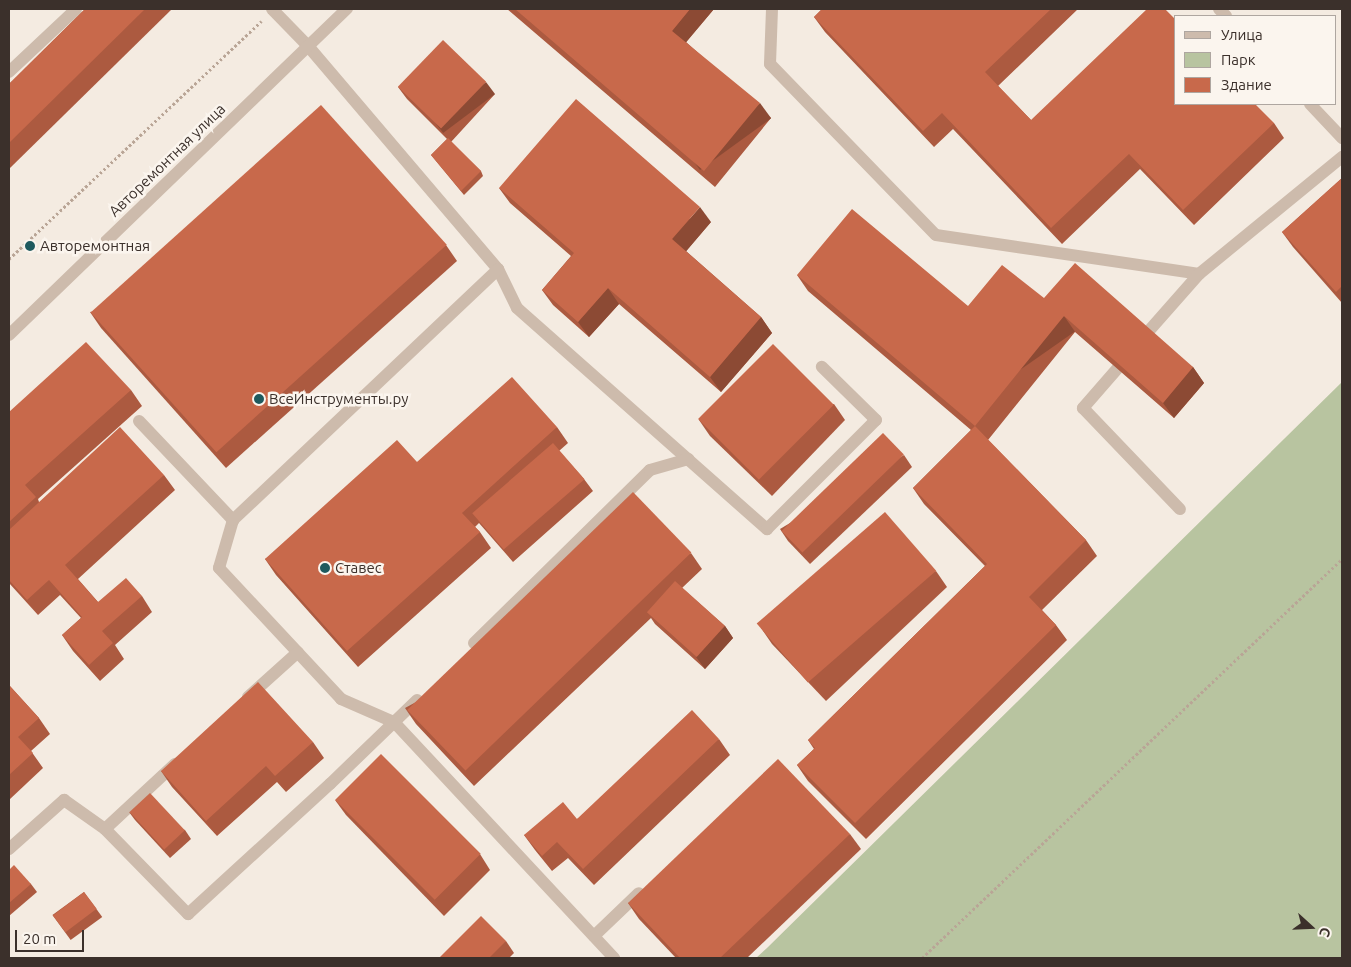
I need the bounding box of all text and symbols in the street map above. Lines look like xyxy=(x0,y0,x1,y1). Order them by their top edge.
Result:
legend xyxy=(1174,15,1336,105)
text: Улица xyxy=(1221,26,1263,43)
text: Парк xyxy=(1221,51,1256,68)
text: Здание xyxy=(1221,76,1272,93)
street label: Авторемонтная улица xyxy=(105,100,229,220)
place label: Авторемонтная xyxy=(40,237,150,255)
marker: Авторемонтная xyxy=(24,240,36,252)
place label: ВсеИнструменты.ру xyxy=(269,390,409,408)
marker: ВсеИнструменты.ру xyxy=(253,393,265,405)
place label: Ставес xyxy=(335,559,382,577)
marker: Ставес xyxy=(319,562,331,574)
north arrow xyxy=(1286,902,1336,952)
scale bar xyxy=(18,920,86,952)
text: С xyxy=(1316,925,1334,939)
text: 20 m xyxy=(23,930,56,947)

